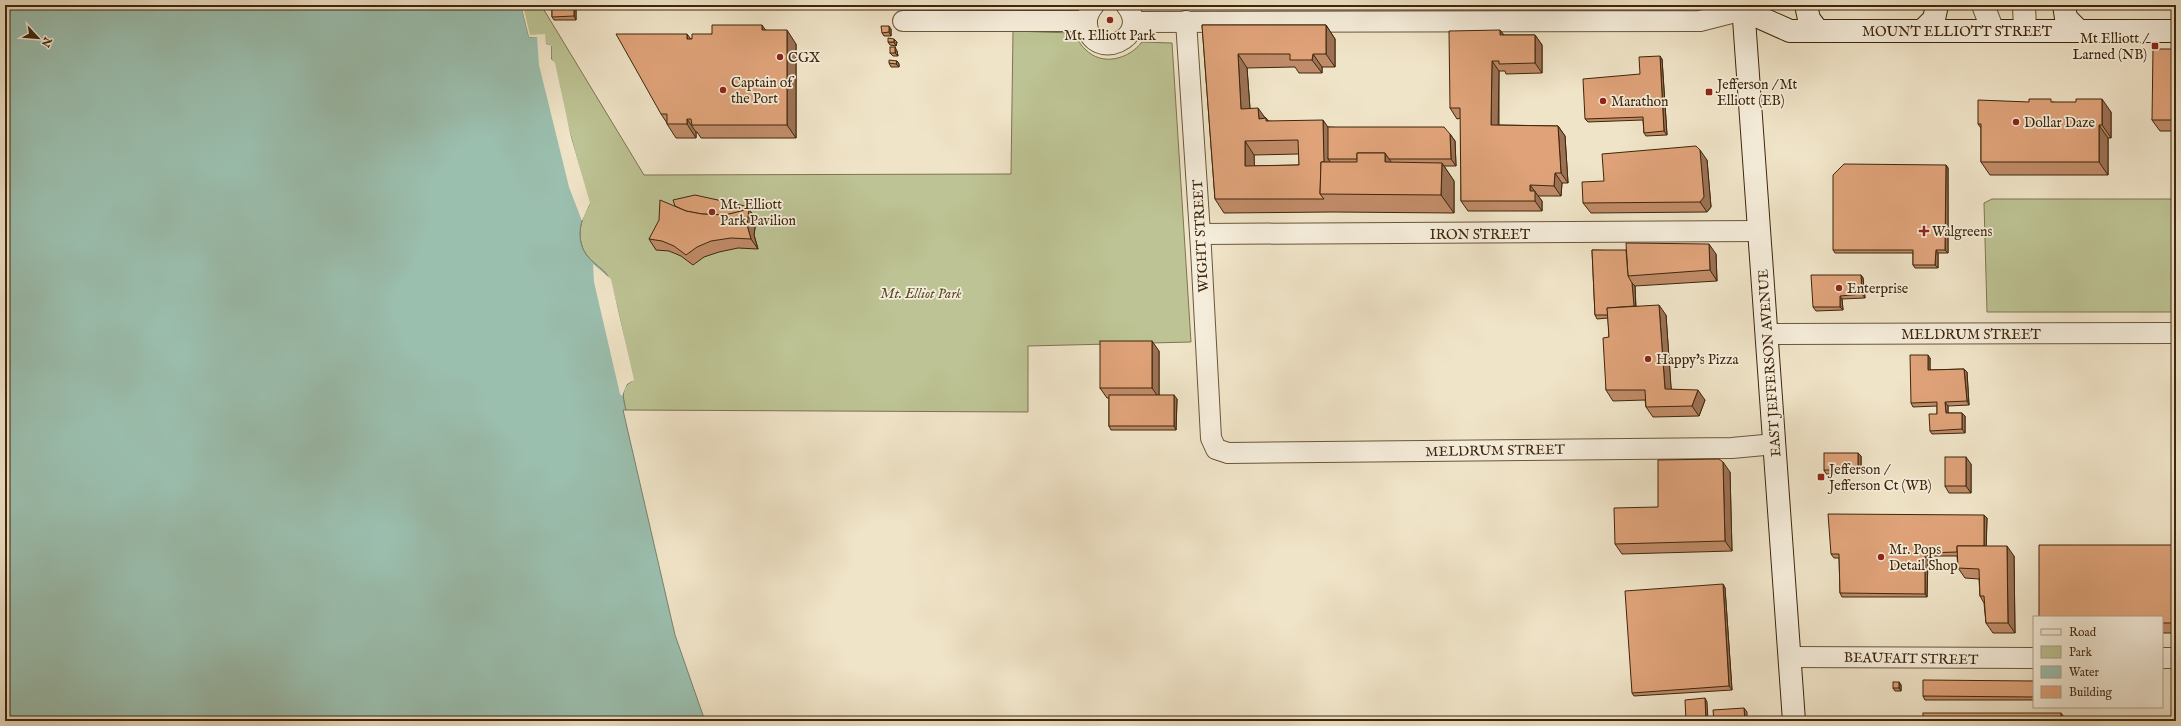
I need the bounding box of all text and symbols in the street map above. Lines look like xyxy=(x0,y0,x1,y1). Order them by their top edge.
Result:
marker: Mt. Elliott Park xyxy=(1105,15,1115,25)
north arrow xyxy=(18,18,58,58)
street label: MOUNT ELLIOTT STREET xyxy=(1862,23,2053,41)
place label: Mt. Elliott Park xyxy=(1064,27,1156,45)
place label: Mt Elliott / Larned (NB) xyxy=(2073,30,2149,64)
text: N xyxy=(38,34,55,50)
marker: Mt Elliott / Larned (NB) xyxy=(2150,41,2160,51)
place label: CGX xyxy=(788,49,821,67)
marker: CGX xyxy=(775,52,785,62)
place label: Captain of the Port xyxy=(731,74,795,108)
place label: Jefferson / Mt Elliott (EB) xyxy=(1715,76,1798,110)
marker: Captain of the Port xyxy=(718,85,728,95)
marker: Jefferson / Mt Elliott (EB) xyxy=(1704,87,1714,97)
place label: Marathon xyxy=(1611,93,1669,111)
marker: Marathon xyxy=(1598,96,1608,106)
place label: Dollar Daze xyxy=(2024,114,2095,132)
marker: Dollar Daze xyxy=(2011,117,2021,127)
street label: WIGHT STREET xyxy=(1189,178,1213,293)
place label: Mt. Elliott Park Pavilion xyxy=(720,196,797,230)
marker: Mt. Elliott Park Pavilion xyxy=(707,207,717,217)
place label: Walgreens xyxy=(1932,223,1992,241)
street label: IRON STREET xyxy=(1430,226,1531,244)
marker: Walgreens xyxy=(1919,226,1929,236)
street label: EAST JEFFERSON AVENUE xyxy=(1754,268,1786,457)
place label: Enterprise xyxy=(1847,280,1909,298)
marker: Enterprise xyxy=(1834,283,1844,293)
park label: Mt. Elliot Park xyxy=(880,285,962,303)
street label: MELDRUM STREET xyxy=(1901,326,2042,344)
place label: Happy's Pizza xyxy=(1656,351,1740,369)
marker: Happy's Pizza xyxy=(1643,354,1653,364)
street label: MELDRUM STREET xyxy=(1425,441,1566,461)
place label: Jefferson / Jefferson Ct (WB) xyxy=(1827,461,1932,495)
marker: Jefferson / Jefferson Ct (WB) xyxy=(1816,472,1826,482)
place label: Mr. Pops Detail Shop xyxy=(1889,541,1958,575)
marker: Mr. Pops Detail Shop xyxy=(1876,552,1886,562)
legend xyxy=(2033,616,2163,708)
text: Road xyxy=(2069,625,2097,640)
text: Park xyxy=(2069,645,2092,660)
street label: BEAUFAIT STREET xyxy=(1844,649,1979,669)
text: Water xyxy=(2069,665,2100,680)
text: Building xyxy=(2069,685,2113,700)

